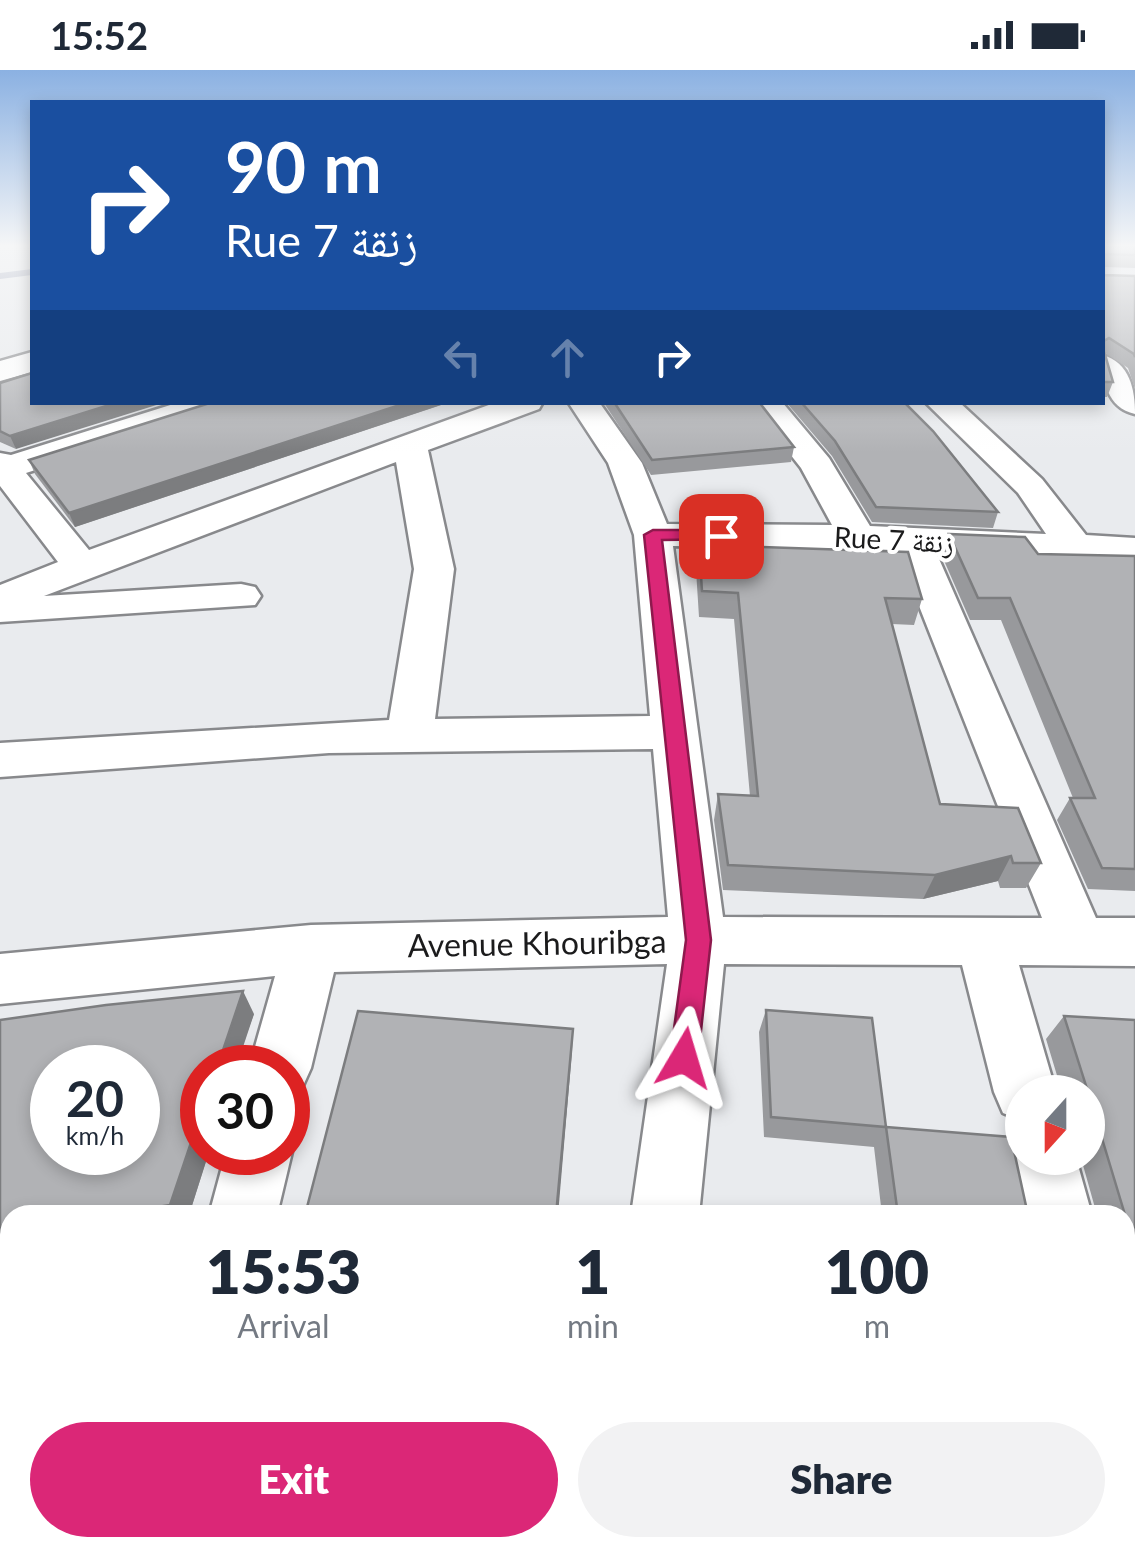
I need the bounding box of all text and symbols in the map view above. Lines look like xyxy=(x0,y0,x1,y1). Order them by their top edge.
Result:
text: 15:52 xyxy=(50,12,148,58)
text: 90 m xyxy=(225,124,382,208)
icon: right xyxy=(60,140,190,270)
text: Rue 7 زنقة xyxy=(225,213,418,267)
icon: left xyxy=(435,330,490,385)
icon: ahead xyxy=(540,330,595,385)
icon: right xyxy=(645,330,700,385)
pin xyxy=(679,494,764,579)
icon: arrive xyxy=(694,509,749,564)
street label: Rue 7 زنقة xyxy=(833,519,955,559)
street label: Avenue Khouribga xyxy=(407,921,667,964)
position arrow xyxy=(632,1006,736,1110)
speed limit sign: 30 xyxy=(180,1045,310,1175)
text: 20 xyxy=(66,1068,124,1128)
north arrow xyxy=(1005,1075,1105,1175)
map controls xyxy=(1005,1075,1105,1175)
text: km/h xyxy=(66,1120,124,1150)
text: 15:53 xyxy=(206,1235,361,1307)
text: 1 xyxy=(575,1235,610,1307)
text: 100 xyxy=(825,1235,929,1307)
text: Arrival xyxy=(237,1306,330,1345)
text: min xyxy=(567,1306,619,1345)
text: m xyxy=(864,1306,890,1345)
button: Exit xyxy=(30,1422,558,1537)
button: Share xyxy=(578,1422,1105,1537)

